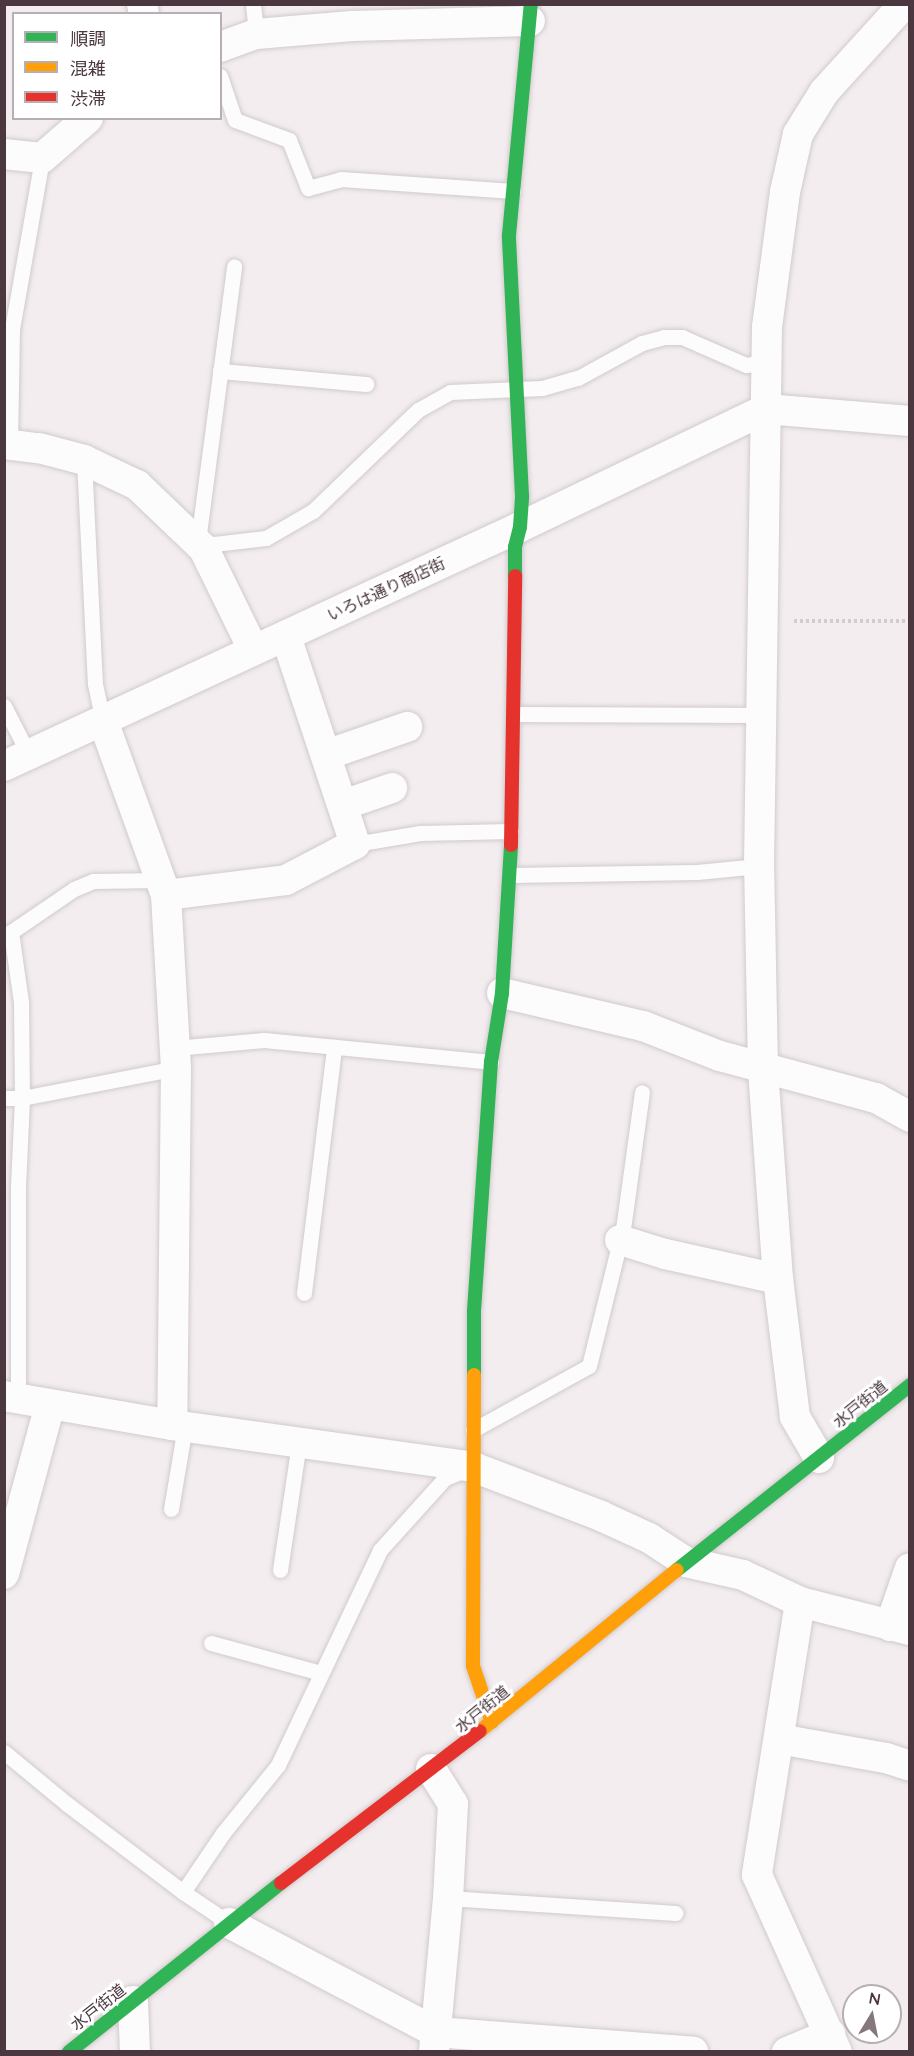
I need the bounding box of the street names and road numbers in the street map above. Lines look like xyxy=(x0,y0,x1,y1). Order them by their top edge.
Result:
street label: いろは通り商店街 xyxy=(324,553,448,625)
street label: 水戸街道 xyxy=(829,1376,891,1432)
street label: 水戸街道 xyxy=(451,1681,513,1737)
street label: 水戸街道 xyxy=(67,1980,129,2034)

